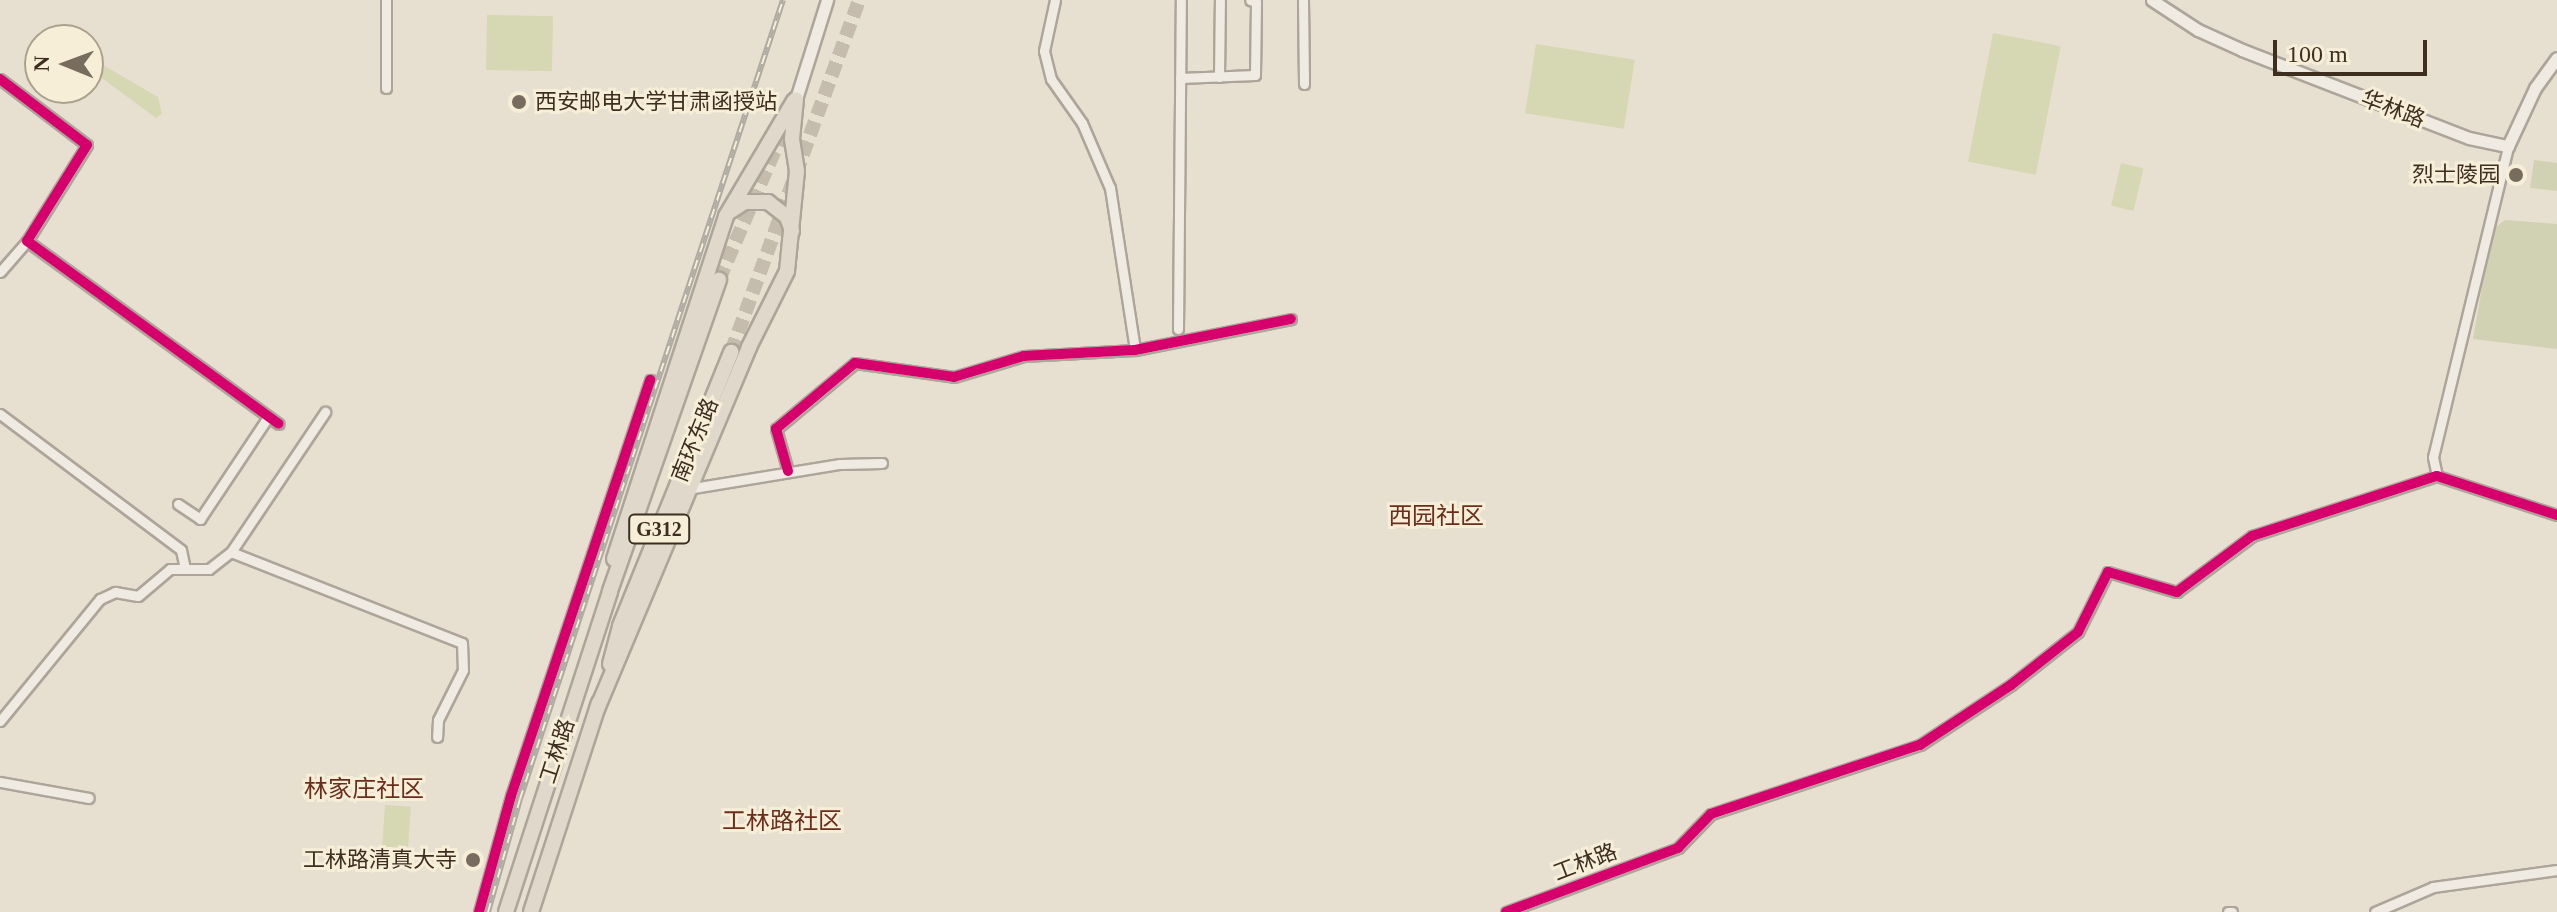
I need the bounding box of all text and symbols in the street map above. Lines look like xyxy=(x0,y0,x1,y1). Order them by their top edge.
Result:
north arrow xyxy=(24,24,104,104)
scale bar xyxy=(2277,24,2431,74)
text: 100 m xyxy=(2287,41,2348,67)
text: N xyxy=(29,55,54,72)
street label: 华林路 xyxy=(2357,85,2429,133)
place label: 西安邮电大学甘肃函授站 xyxy=(535,89,777,115)
marker: 西安邮电大学甘肃函授站 xyxy=(510,93,528,111)
place label: 烈士陵园 xyxy=(2412,162,2500,188)
marker: 烈士陵园 xyxy=(2507,166,2525,184)
street label: 南环东路 xyxy=(666,394,724,486)
district label: 西园社区 xyxy=(1388,503,1484,531)
road number: G312 xyxy=(627,513,691,545)
street label: 工林路 xyxy=(534,716,580,786)
district label: 林家庄社区 xyxy=(304,776,424,804)
district label: 工林路社区 xyxy=(722,808,842,836)
street label: 工林路 xyxy=(1549,838,1621,886)
place label: 工林路清真大寺 xyxy=(303,847,457,873)
marker: 工林路清真大寺 xyxy=(464,851,482,869)

